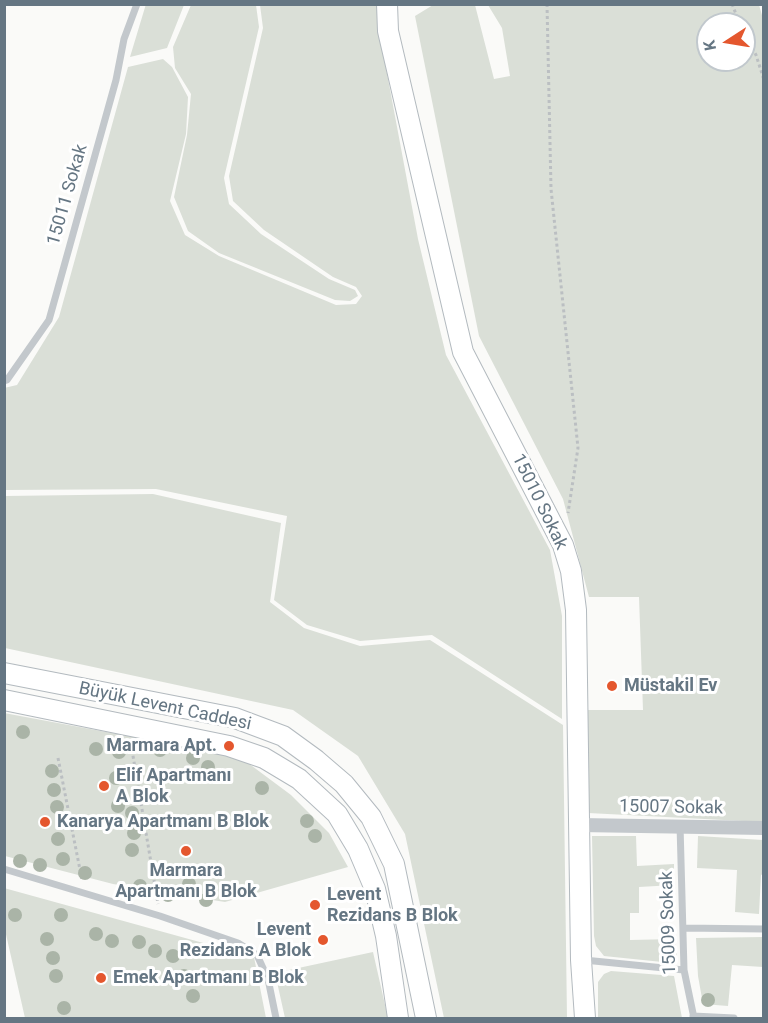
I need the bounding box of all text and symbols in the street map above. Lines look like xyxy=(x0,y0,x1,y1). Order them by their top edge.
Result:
north arrow xyxy=(696,12,756,72)
text: K xyxy=(700,38,720,52)
street label: 15011 Sokak xyxy=(43,142,93,248)
street label: 15010 Sokak xyxy=(506,451,572,553)
place label: Müstakil Ev xyxy=(624,675,717,697)
street label: Büyük Levent Caddesi xyxy=(77,678,253,736)
marker: Müstakil Ev xyxy=(605,679,619,693)
place label: Marmara Apt. xyxy=(106,735,217,757)
marker: Marmara Apt. xyxy=(222,739,236,753)
place label: Elif Apartmanı A Blok xyxy=(116,765,231,808)
marker: Elif Apartmanı A Blok xyxy=(97,779,111,793)
street label: 15007 Sokak xyxy=(619,796,723,820)
place label: Kanarya Apartmanı B Blok xyxy=(57,811,269,833)
marker: Kanarya Apartmanı B Blok xyxy=(38,815,52,829)
marker: Marmara Apartmanı B Blok xyxy=(179,844,193,858)
place label: Marmara Apartmanı B Blok xyxy=(115,860,257,902)
street label: 15009 Sokak xyxy=(656,871,682,975)
place label: Levent Rezidans B Blok xyxy=(327,884,458,926)
marker: Levent Rezidans B Blok xyxy=(308,898,322,912)
place label: Levent Rezidans A Blok xyxy=(180,919,311,962)
marker: Levent Rezidans A Blok xyxy=(316,933,330,947)
place label: Emek Apartmanı B Blok xyxy=(113,967,304,989)
marker: Emek Apartmanı B Blok xyxy=(94,971,108,985)

